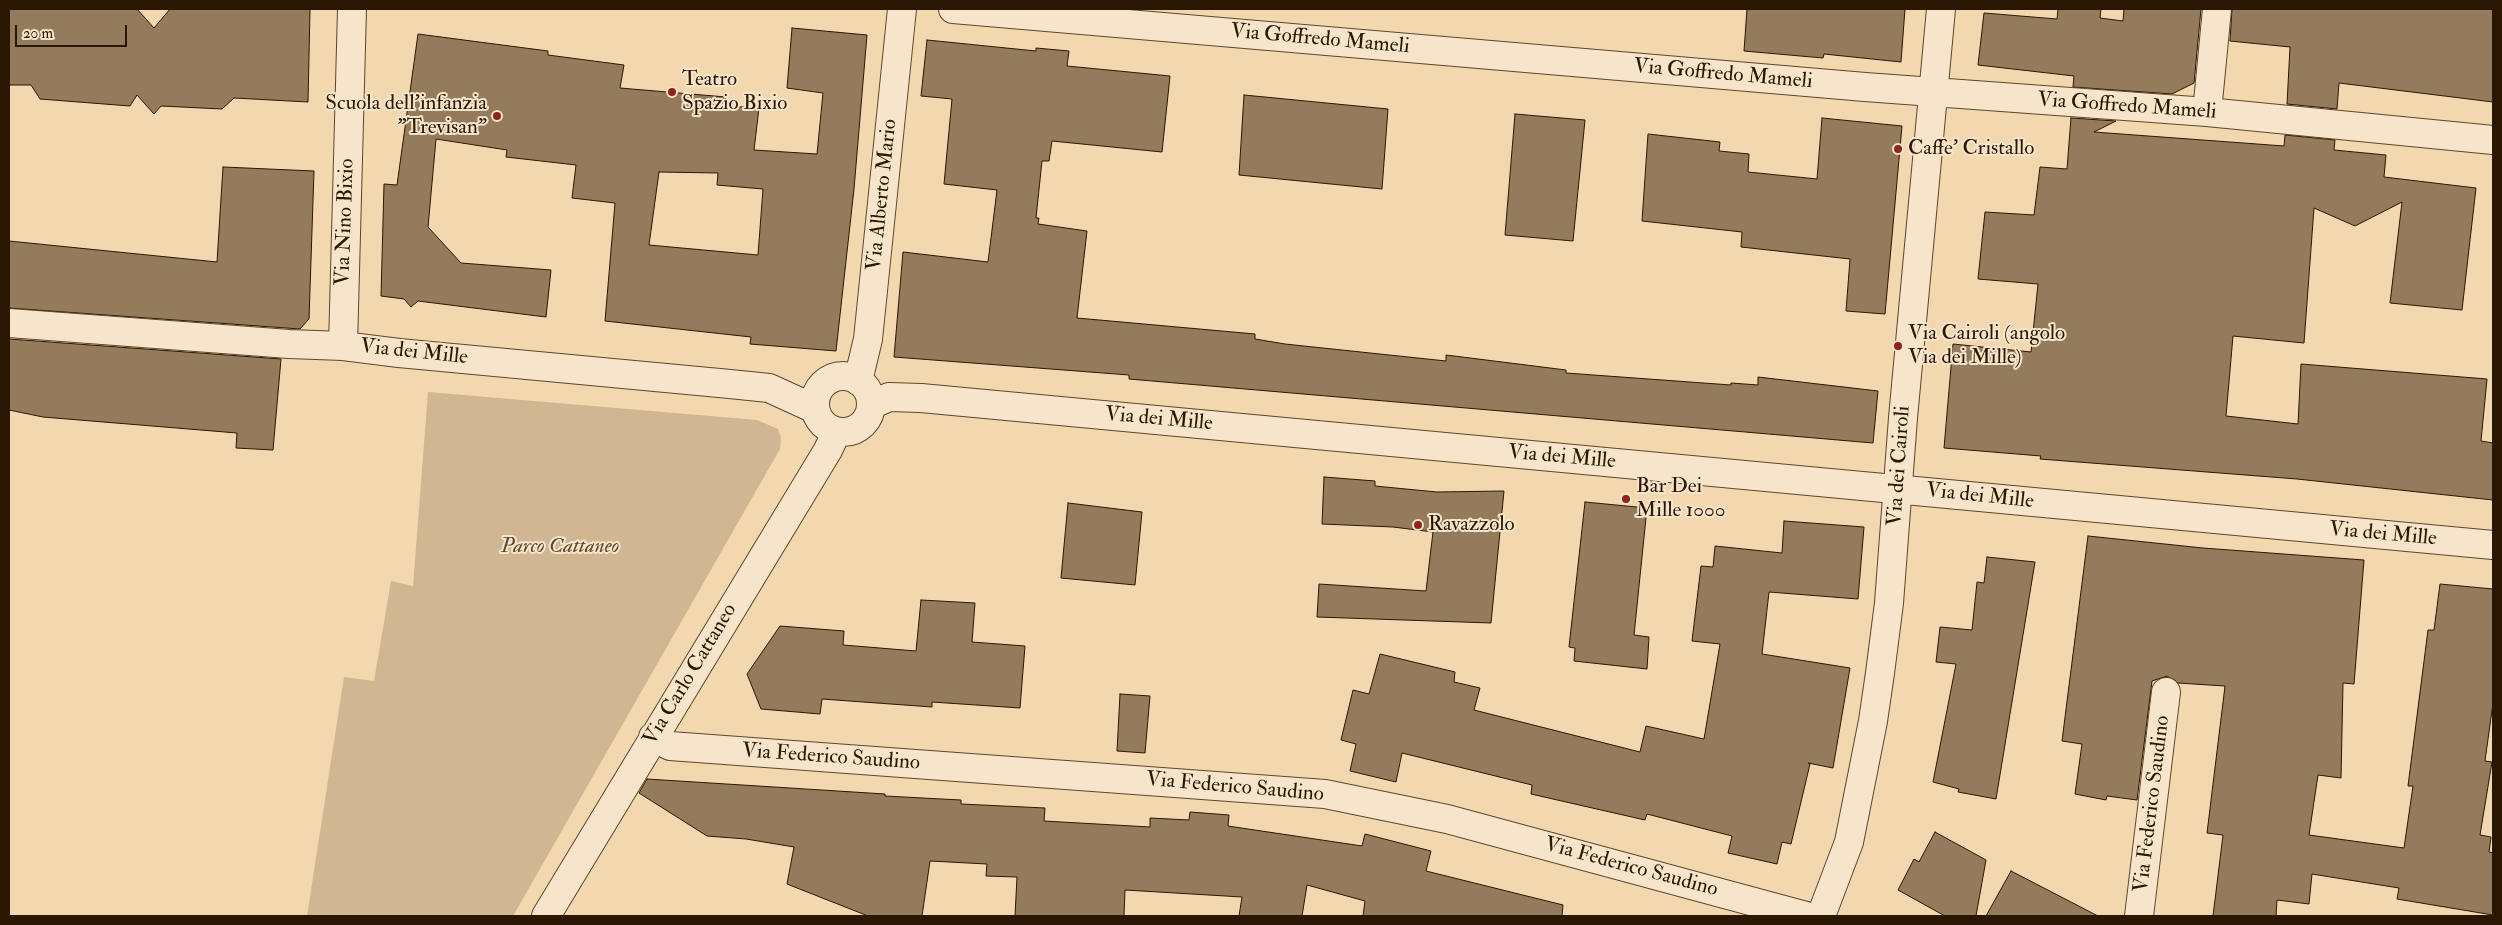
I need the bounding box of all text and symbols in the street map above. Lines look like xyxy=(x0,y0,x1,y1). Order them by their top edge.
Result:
scale bar xyxy=(18,15,130,47)
street label: Via Goffredo Mameli xyxy=(1230,20,1410,60)
text: 20 m xyxy=(23,24,53,43)
street label: Via Goffredo Mameli xyxy=(1633,55,1813,95)
place label: Teatro Spazio Bixio xyxy=(682,67,787,117)
marker: Teatro Spazio Bixio xyxy=(666,86,678,98)
street label: Via Goffredo Mameli xyxy=(2037,88,2217,126)
place label: Scuola dell'infanzia "Trevisan" xyxy=(325,91,487,141)
marker: Scuola dell'infanzia "Trevisan" xyxy=(491,110,503,122)
street label: Via Alberto Mario xyxy=(863,118,903,272)
place label: Caffe' Cristallo xyxy=(1908,136,2034,162)
marker: Caffe' Cristallo xyxy=(1892,143,1904,155)
street label: Via Nino Bixio xyxy=(331,158,361,286)
place label: Via Cairoli (angolo Via dei Mille) xyxy=(1908,321,2065,371)
street label: Via dei Mille xyxy=(359,335,469,371)
marker: Via Cairoli (angolo Via dei Mille) xyxy=(1892,340,1904,352)
street label: Via dei Mille xyxy=(1104,403,1214,437)
street label: Via dei Cairoli xyxy=(1883,405,1917,527)
street label: Via dei Mille xyxy=(1507,441,1617,475)
place label: Bar Dei Mille 1000 xyxy=(1636,474,1725,524)
street label: Via dei Mille xyxy=(1925,479,2035,515)
marker: Bar Dei Mille 1000 xyxy=(1620,493,1632,505)
place label: Ravazzolo xyxy=(1428,512,1515,538)
street label: Via dei Mille xyxy=(2328,518,2438,552)
marker: Ravazzolo xyxy=(1412,519,1424,531)
park label: Parco Cattaneo xyxy=(501,534,619,560)
street label: Via Carlo Cattaneo xyxy=(639,600,743,750)
street label: Via Federico Saudino xyxy=(2130,714,2176,894)
street label: Via Federico Saudino xyxy=(741,739,921,777)
street label: Via Federico Saudino xyxy=(1145,768,1325,808)
street label: Via Federico Saudino xyxy=(1542,833,1720,903)

